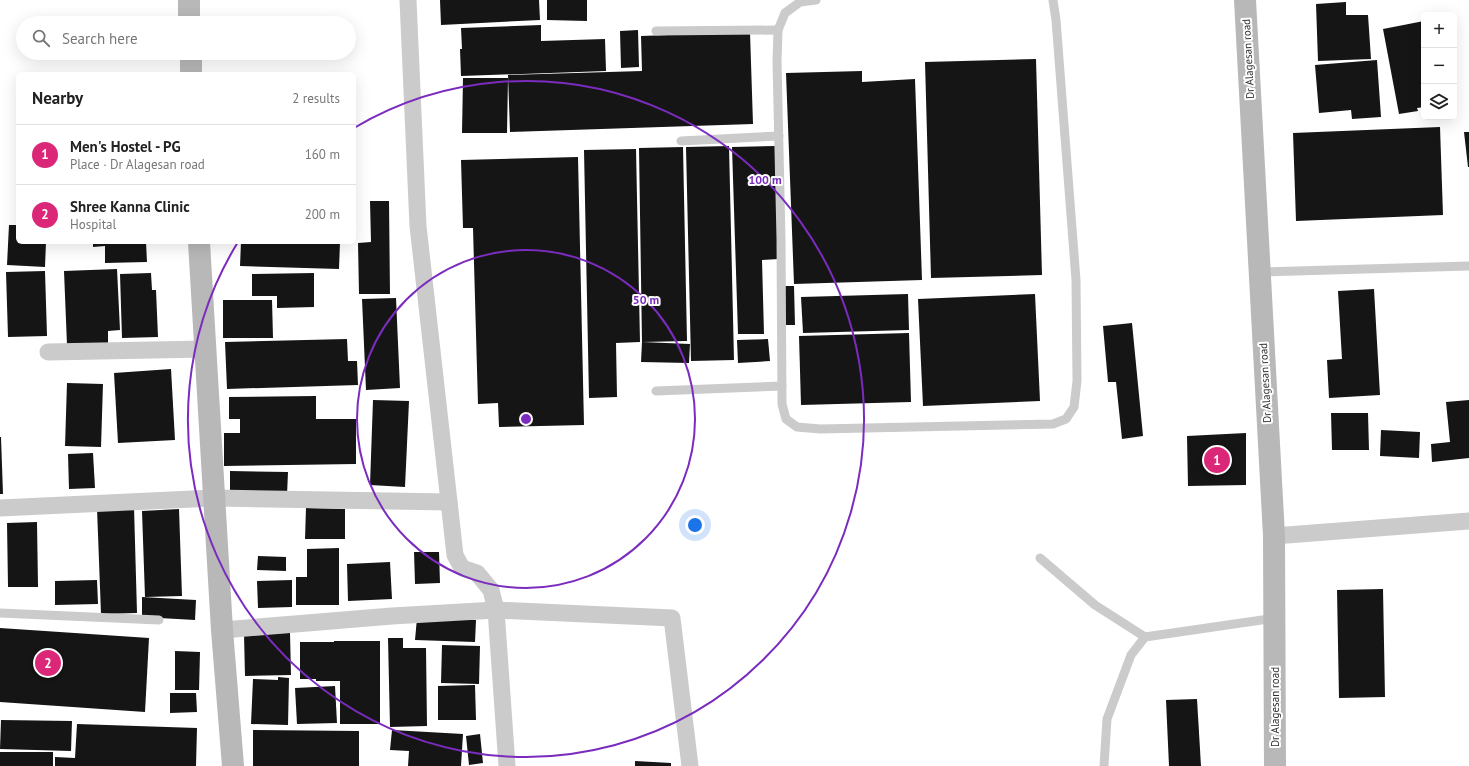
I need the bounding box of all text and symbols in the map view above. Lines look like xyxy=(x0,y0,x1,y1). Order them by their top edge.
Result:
map controls xyxy=(1421,12,1457,120)
button: + xyxy=(1421,12,1457,48)
search box xyxy=(16,16,356,60)
street label: Dr Alagesan road xyxy=(1239,19,1257,99)
icon: search xyxy=(30,27,52,49)
text: Search here xyxy=(62,29,138,48)
button: − xyxy=(1421,48,1457,84)
button: layers xyxy=(1421,84,1457,120)
text: Nearby xyxy=(32,87,83,109)
text: 2 results xyxy=(292,90,340,107)
text: Men's Hostel - PG xyxy=(70,137,181,156)
text: 1 xyxy=(41,146,49,163)
text: 160 m xyxy=(305,146,340,163)
text: Place · Dr Alagesan road xyxy=(70,156,205,173)
text: 100 m xyxy=(748,172,782,187)
text: Shree Kanna Clinic xyxy=(70,197,190,216)
text: 2 xyxy=(41,206,49,223)
text: 200 m xyxy=(305,206,340,223)
text: Hospital xyxy=(70,216,116,233)
text: 50 m xyxy=(633,292,659,307)
street label: Dr Alagesan road xyxy=(1256,343,1274,423)
centre of rings xyxy=(519,412,533,426)
pin: 1 xyxy=(1204,445,1230,475)
your location xyxy=(685,515,705,535)
pin: 2 xyxy=(35,648,61,678)
street label: Dr Alagesan road xyxy=(1268,667,1282,747)

